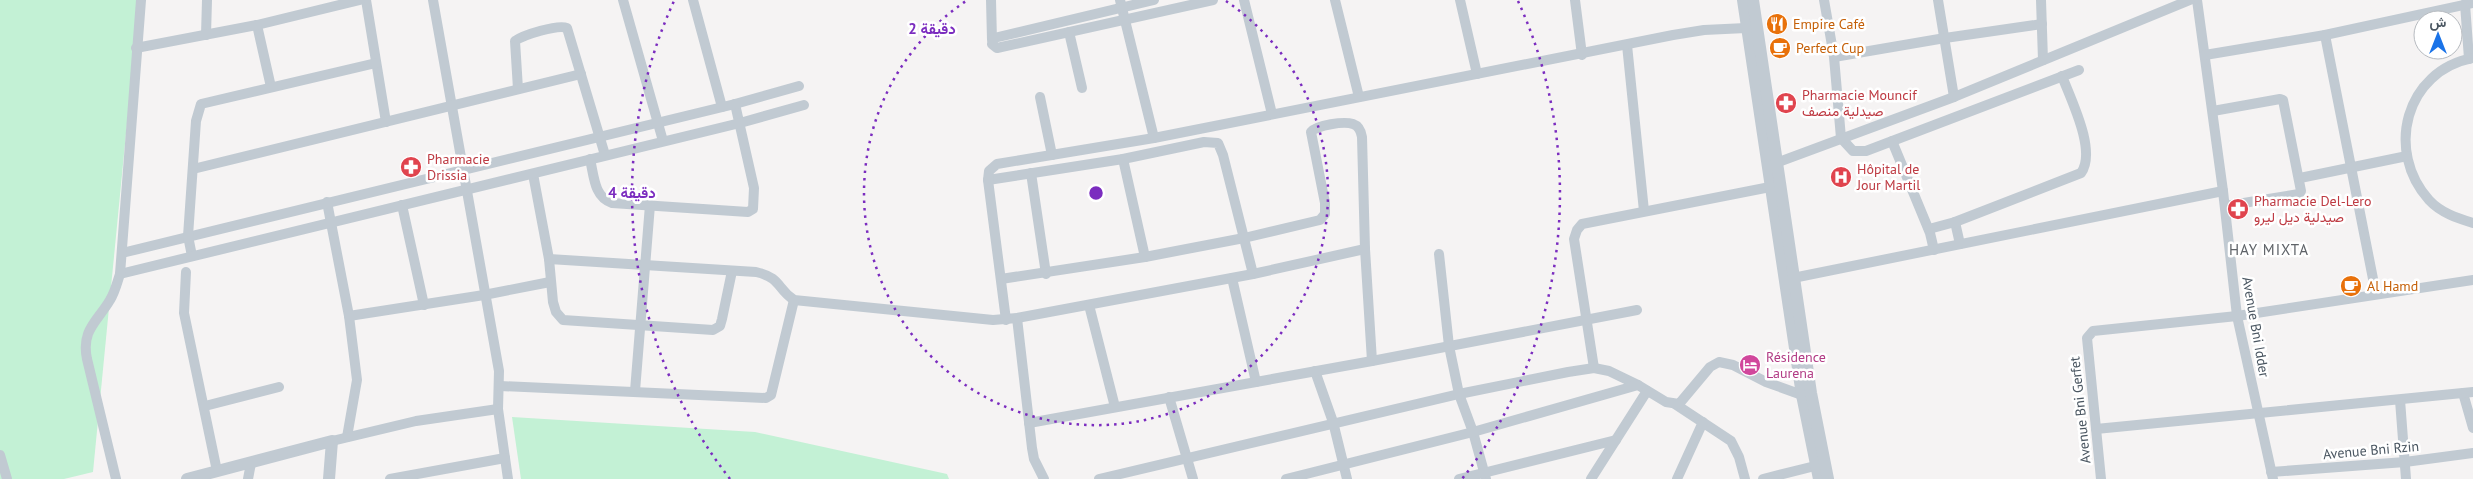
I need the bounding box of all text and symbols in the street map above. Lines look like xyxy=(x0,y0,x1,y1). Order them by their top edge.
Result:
north arrow xyxy=(2413,10,2463,60)
restaurant icon: Empire Café xyxy=(1765,12,1789,36)
text: ش xyxy=(2430,13,2447,31)
place label: Empire Café xyxy=(1793,15,1865,33)
text: 2 دقيقة xyxy=(908,19,956,38)
cafe icon: Perfect Cup xyxy=(1768,36,1792,60)
place label: Perfect Cup xyxy=(1796,39,1864,57)
place label: Pharmacie Mouncif صيدلية منصف xyxy=(1802,86,1917,120)
pharmacy icon: Pharmacie Mouncif صيدلية منصف xyxy=(1774,91,1798,115)
place label: Pharmacie Drissia xyxy=(427,150,490,184)
pharmacy icon: Pharmacie Drissia xyxy=(399,155,423,179)
place label: Hôpital de Jour Martil xyxy=(1856,160,1920,194)
hospital icon: Hôpital de Jour Martil xyxy=(1829,165,1853,189)
text: 4 دقيقة xyxy=(608,183,656,202)
centre of rings xyxy=(1087,184,1105,202)
place label: Pharmacie Del-Lero صيدلية ديل ليرو xyxy=(2254,192,2372,226)
pharmacy icon: Pharmacie Del-Lero صيدلية ديل ليرو xyxy=(2226,197,2250,221)
district label: HAY MIXTA xyxy=(2229,240,2309,259)
cafe icon: Al Hamd xyxy=(2339,274,2363,298)
street label: Avenue Bni Idder xyxy=(2238,275,2274,379)
place label: Al Hamd xyxy=(2367,277,2418,295)
place label: Résidence Laurena xyxy=(1766,348,1826,382)
hotel icon: Résidence Laurena xyxy=(1738,353,1762,377)
street label: Avenue Bni Gerfet xyxy=(2065,355,2095,464)
street label: Avenue Bni Rzin xyxy=(2322,437,2420,463)

